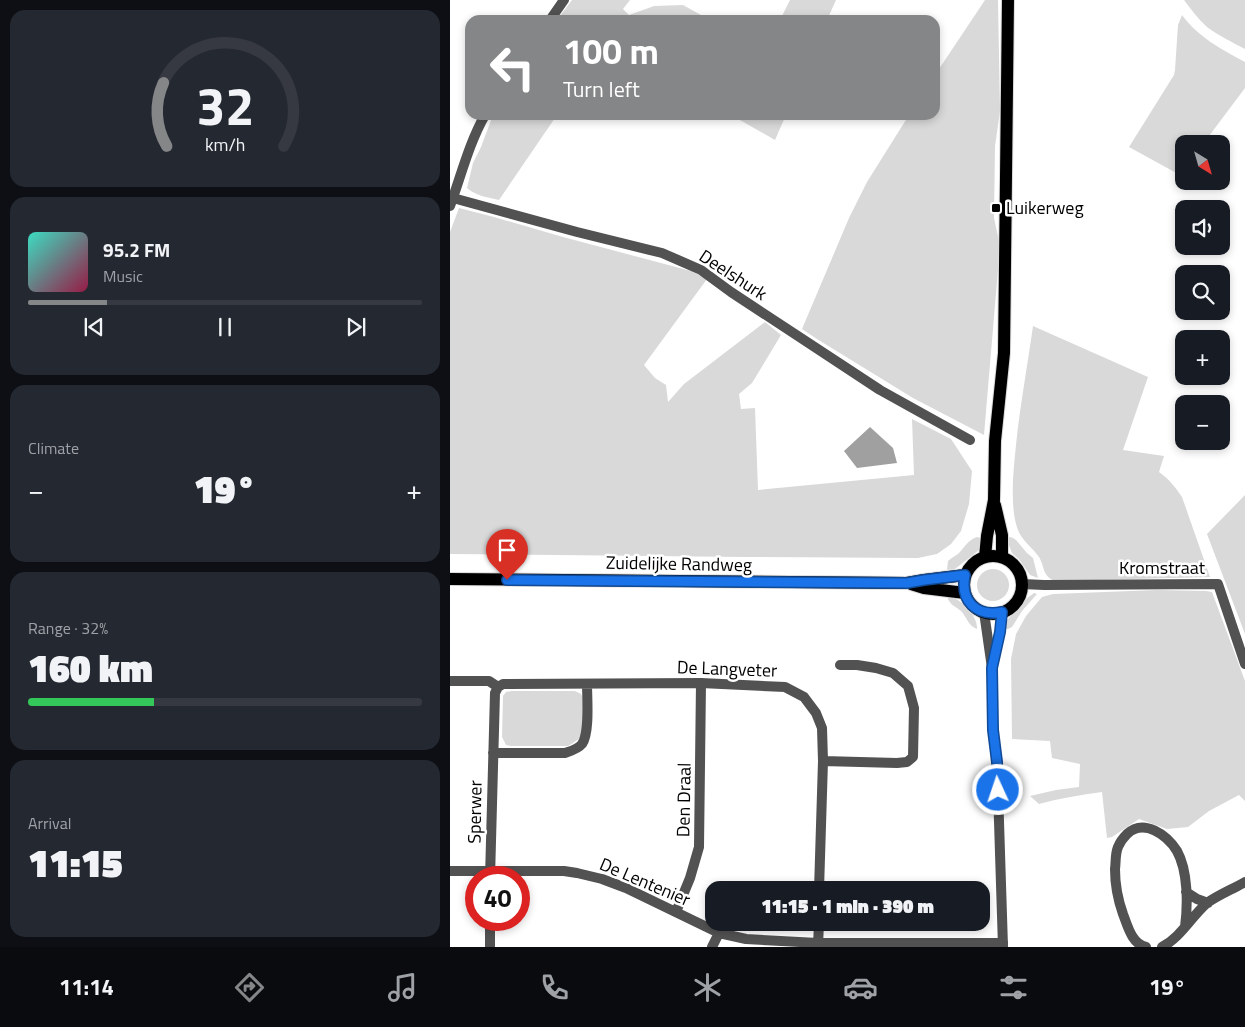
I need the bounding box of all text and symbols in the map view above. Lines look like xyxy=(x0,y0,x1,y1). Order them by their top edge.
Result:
text: 100 m xyxy=(563,24,659,78)
icon: left xyxy=(480,35,545,100)
text: 32 xyxy=(196,66,254,145)
text: Turn left xyxy=(563,72,640,106)
text: km/h xyxy=(205,131,245,158)
north arrow xyxy=(1175,135,1230,190)
map controls xyxy=(1175,135,1230,450)
place label: Luikerweg xyxy=(1006,194,1084,221)
button: sound xyxy=(1175,200,1230,255)
marker: Luikerweg xyxy=(990,202,1002,214)
text: 95.2 FM xyxy=(103,235,170,264)
street label: Deelshurk xyxy=(694,242,773,307)
text: Music xyxy=(103,264,143,288)
button: search xyxy=(1175,265,1230,320)
icon: previous xyxy=(80,313,108,341)
icon: pause xyxy=(211,313,239,341)
icon: next xyxy=(342,313,370,341)
button: + xyxy=(1175,330,1230,385)
button: − xyxy=(1175,395,1230,450)
text: Climate xyxy=(28,436,79,460)
text: 19° xyxy=(194,460,256,518)
text: − xyxy=(28,468,44,511)
text: + xyxy=(406,468,422,511)
pin xyxy=(486,529,528,580)
icon: arrive xyxy=(493,536,521,564)
street label: Zuidelijke Randweg xyxy=(606,549,752,578)
street label: Kromstraat xyxy=(1119,554,1206,581)
text: Range · 32% xyxy=(28,616,108,640)
text: 160 km xyxy=(28,639,153,697)
street label: De Langveter xyxy=(676,653,778,684)
street label: Den Draal xyxy=(669,763,698,837)
position arrow xyxy=(971,763,1023,815)
street label: Sperwer xyxy=(460,780,489,844)
text: Arrival xyxy=(28,811,71,835)
text: 11:15 xyxy=(28,834,123,892)
street label: De Lentenier xyxy=(596,850,695,913)
speed limit sign: 40 xyxy=(465,866,530,931)
text: 11:15 · 1 min · 390 m xyxy=(761,891,934,920)
text: 11:14 xyxy=(59,970,114,1004)
icon: directions xyxy=(232,970,267,1005)
icon: music xyxy=(385,970,420,1005)
icon: phone xyxy=(537,970,572,1005)
icon: climate xyxy=(690,970,725,1005)
icon: car xyxy=(843,970,878,1005)
icon: filters xyxy=(996,970,1031,1005)
text: 19° xyxy=(1149,970,1186,1004)

